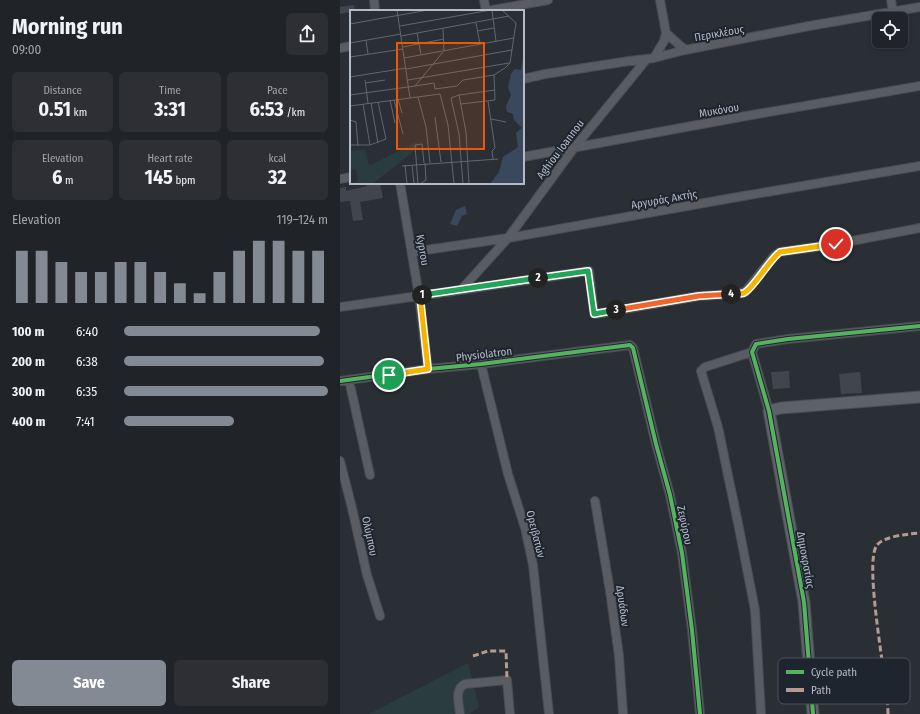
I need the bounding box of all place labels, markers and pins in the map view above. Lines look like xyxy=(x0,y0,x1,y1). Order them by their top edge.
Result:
pin xyxy=(819,227,853,261)
pin: 2 xyxy=(528,268,548,288)
pin: 4 xyxy=(721,284,741,304)
pin: 1 xyxy=(412,285,432,305)
pin: 3 xyxy=(606,300,626,320)
pin xyxy=(372,358,406,392)

